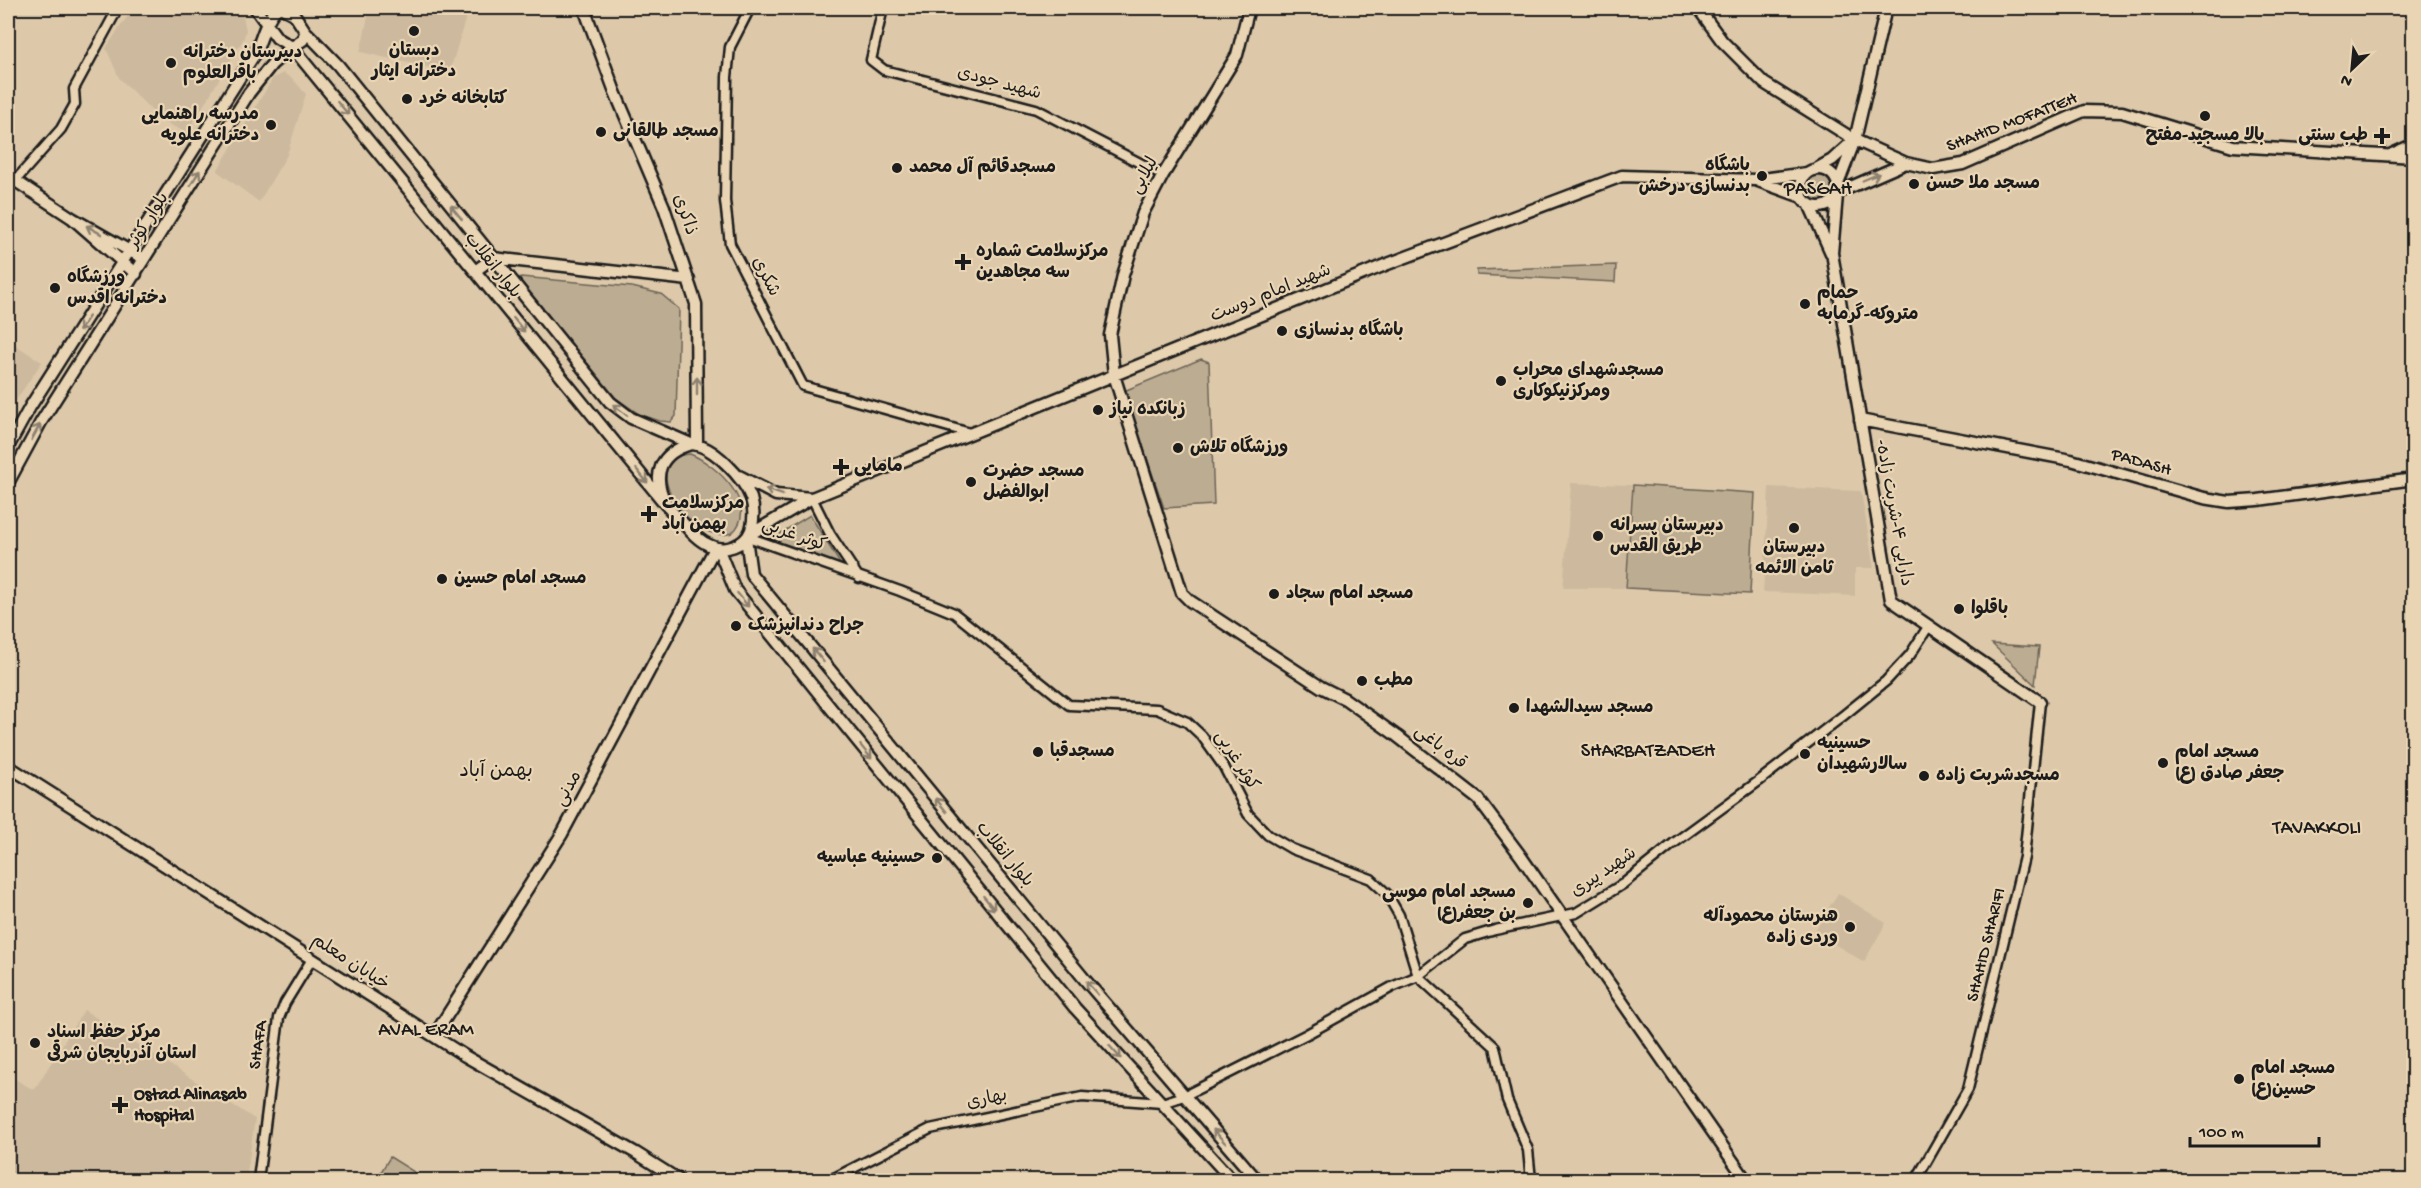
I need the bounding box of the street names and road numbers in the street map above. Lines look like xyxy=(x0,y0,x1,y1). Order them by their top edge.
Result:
street label: شهید جودی xyxy=(955,63,1043,105)
street label: SHAHID MOFATTEH xyxy=(1944,88,2081,158)
street label: لیلابی xyxy=(1126,154,1164,198)
street label: بلوار کوثر xyxy=(123,189,174,255)
street label: ذاکری xyxy=(667,192,701,238)
street label: بلوار انقلاب xyxy=(459,229,525,303)
street label: شکری xyxy=(746,254,784,300)
street label: شهید امام دوست xyxy=(1208,260,1335,329)
street label: -دارایی ۴-شربت زاده xyxy=(1870,438,1916,588)
street label: PADASH xyxy=(2108,444,2174,482)
street label: کوثر غربی xyxy=(759,515,829,557)
street label: قره باغی xyxy=(1410,721,1470,775)
street label: کوثر غربی xyxy=(1209,727,1263,795)
street label: مدنی xyxy=(551,768,587,810)
street label: بلوار انقلاب xyxy=(971,818,1037,892)
street label: شهید پیری xyxy=(1567,843,1641,903)
street label: SHAHID SHARIFI xyxy=(1963,886,2011,1004)
street label: خیابان معلم xyxy=(307,930,393,997)
street label: SHAFA xyxy=(245,1018,273,1071)
street label: بهاری xyxy=(965,1085,1009,1115)

